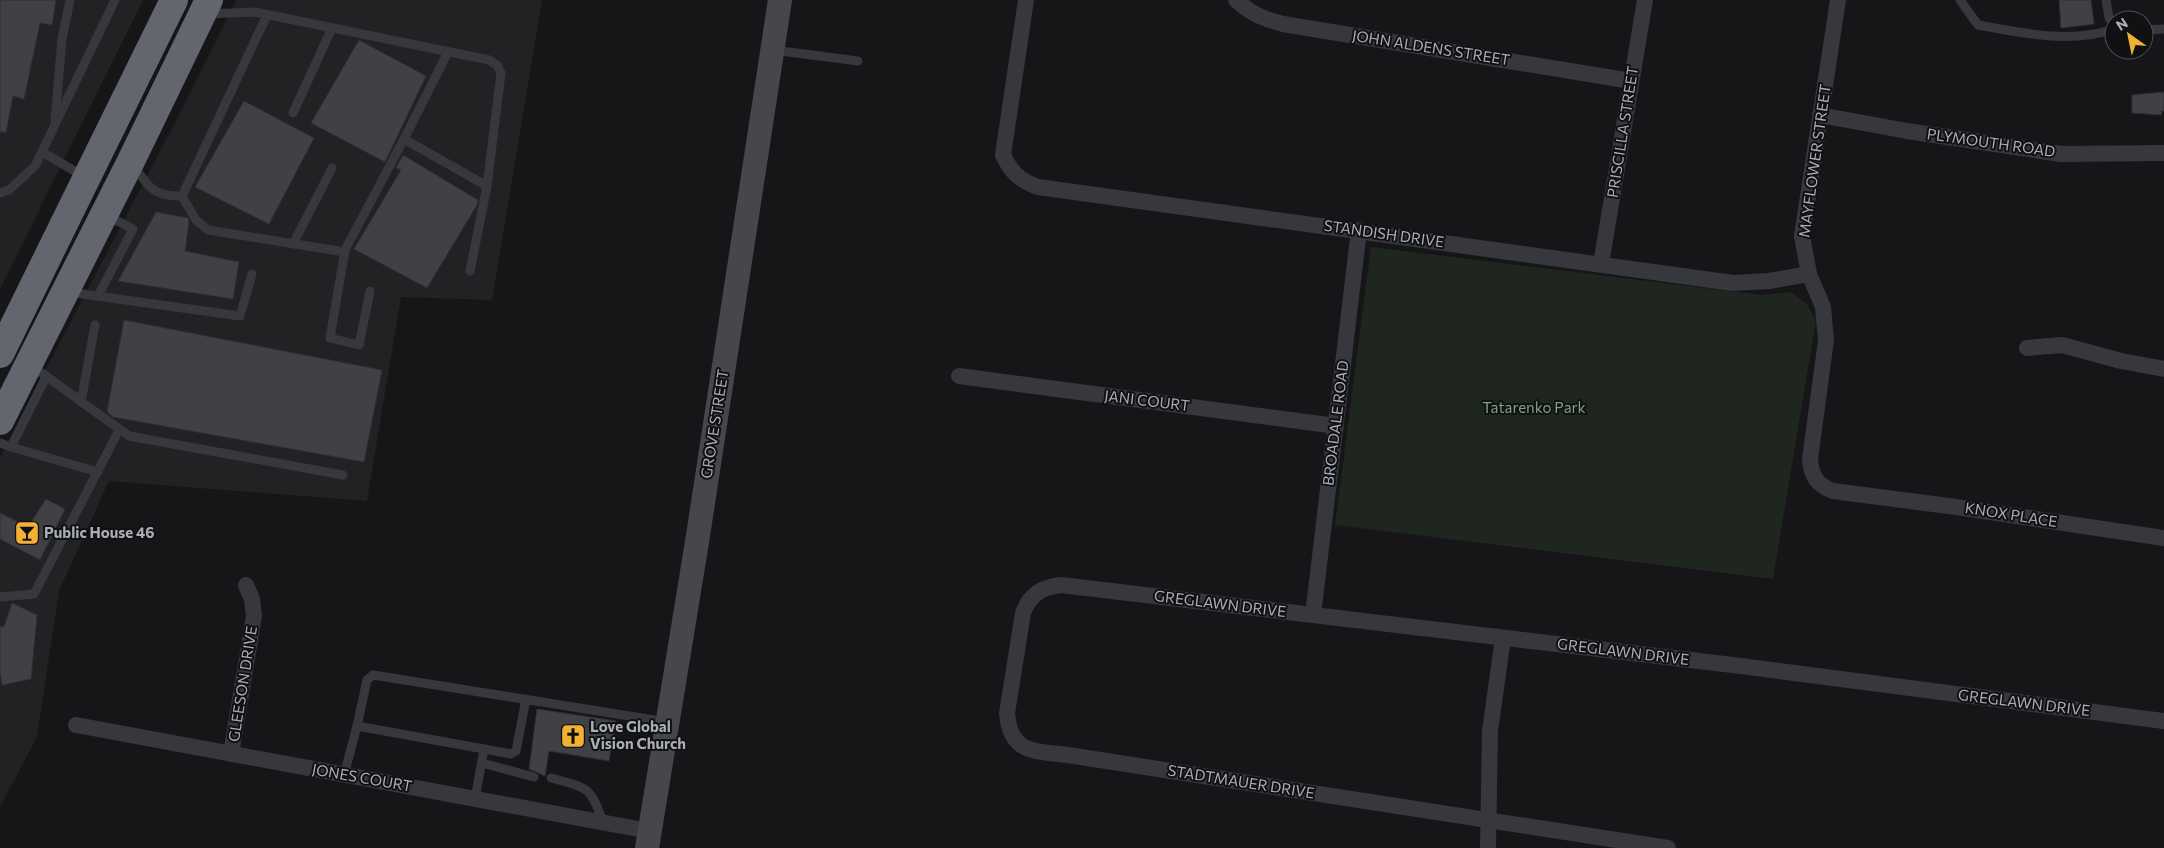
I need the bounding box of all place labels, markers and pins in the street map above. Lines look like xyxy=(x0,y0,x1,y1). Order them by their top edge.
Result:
bar icon: Public House 46 xyxy=(14,520,40,546)
place label: Public House 46 xyxy=(44,523,155,541)
place label: Love Global Vision Church xyxy=(590,717,686,752)
church icon: Love Global Vision Church xyxy=(560,723,586,749)

